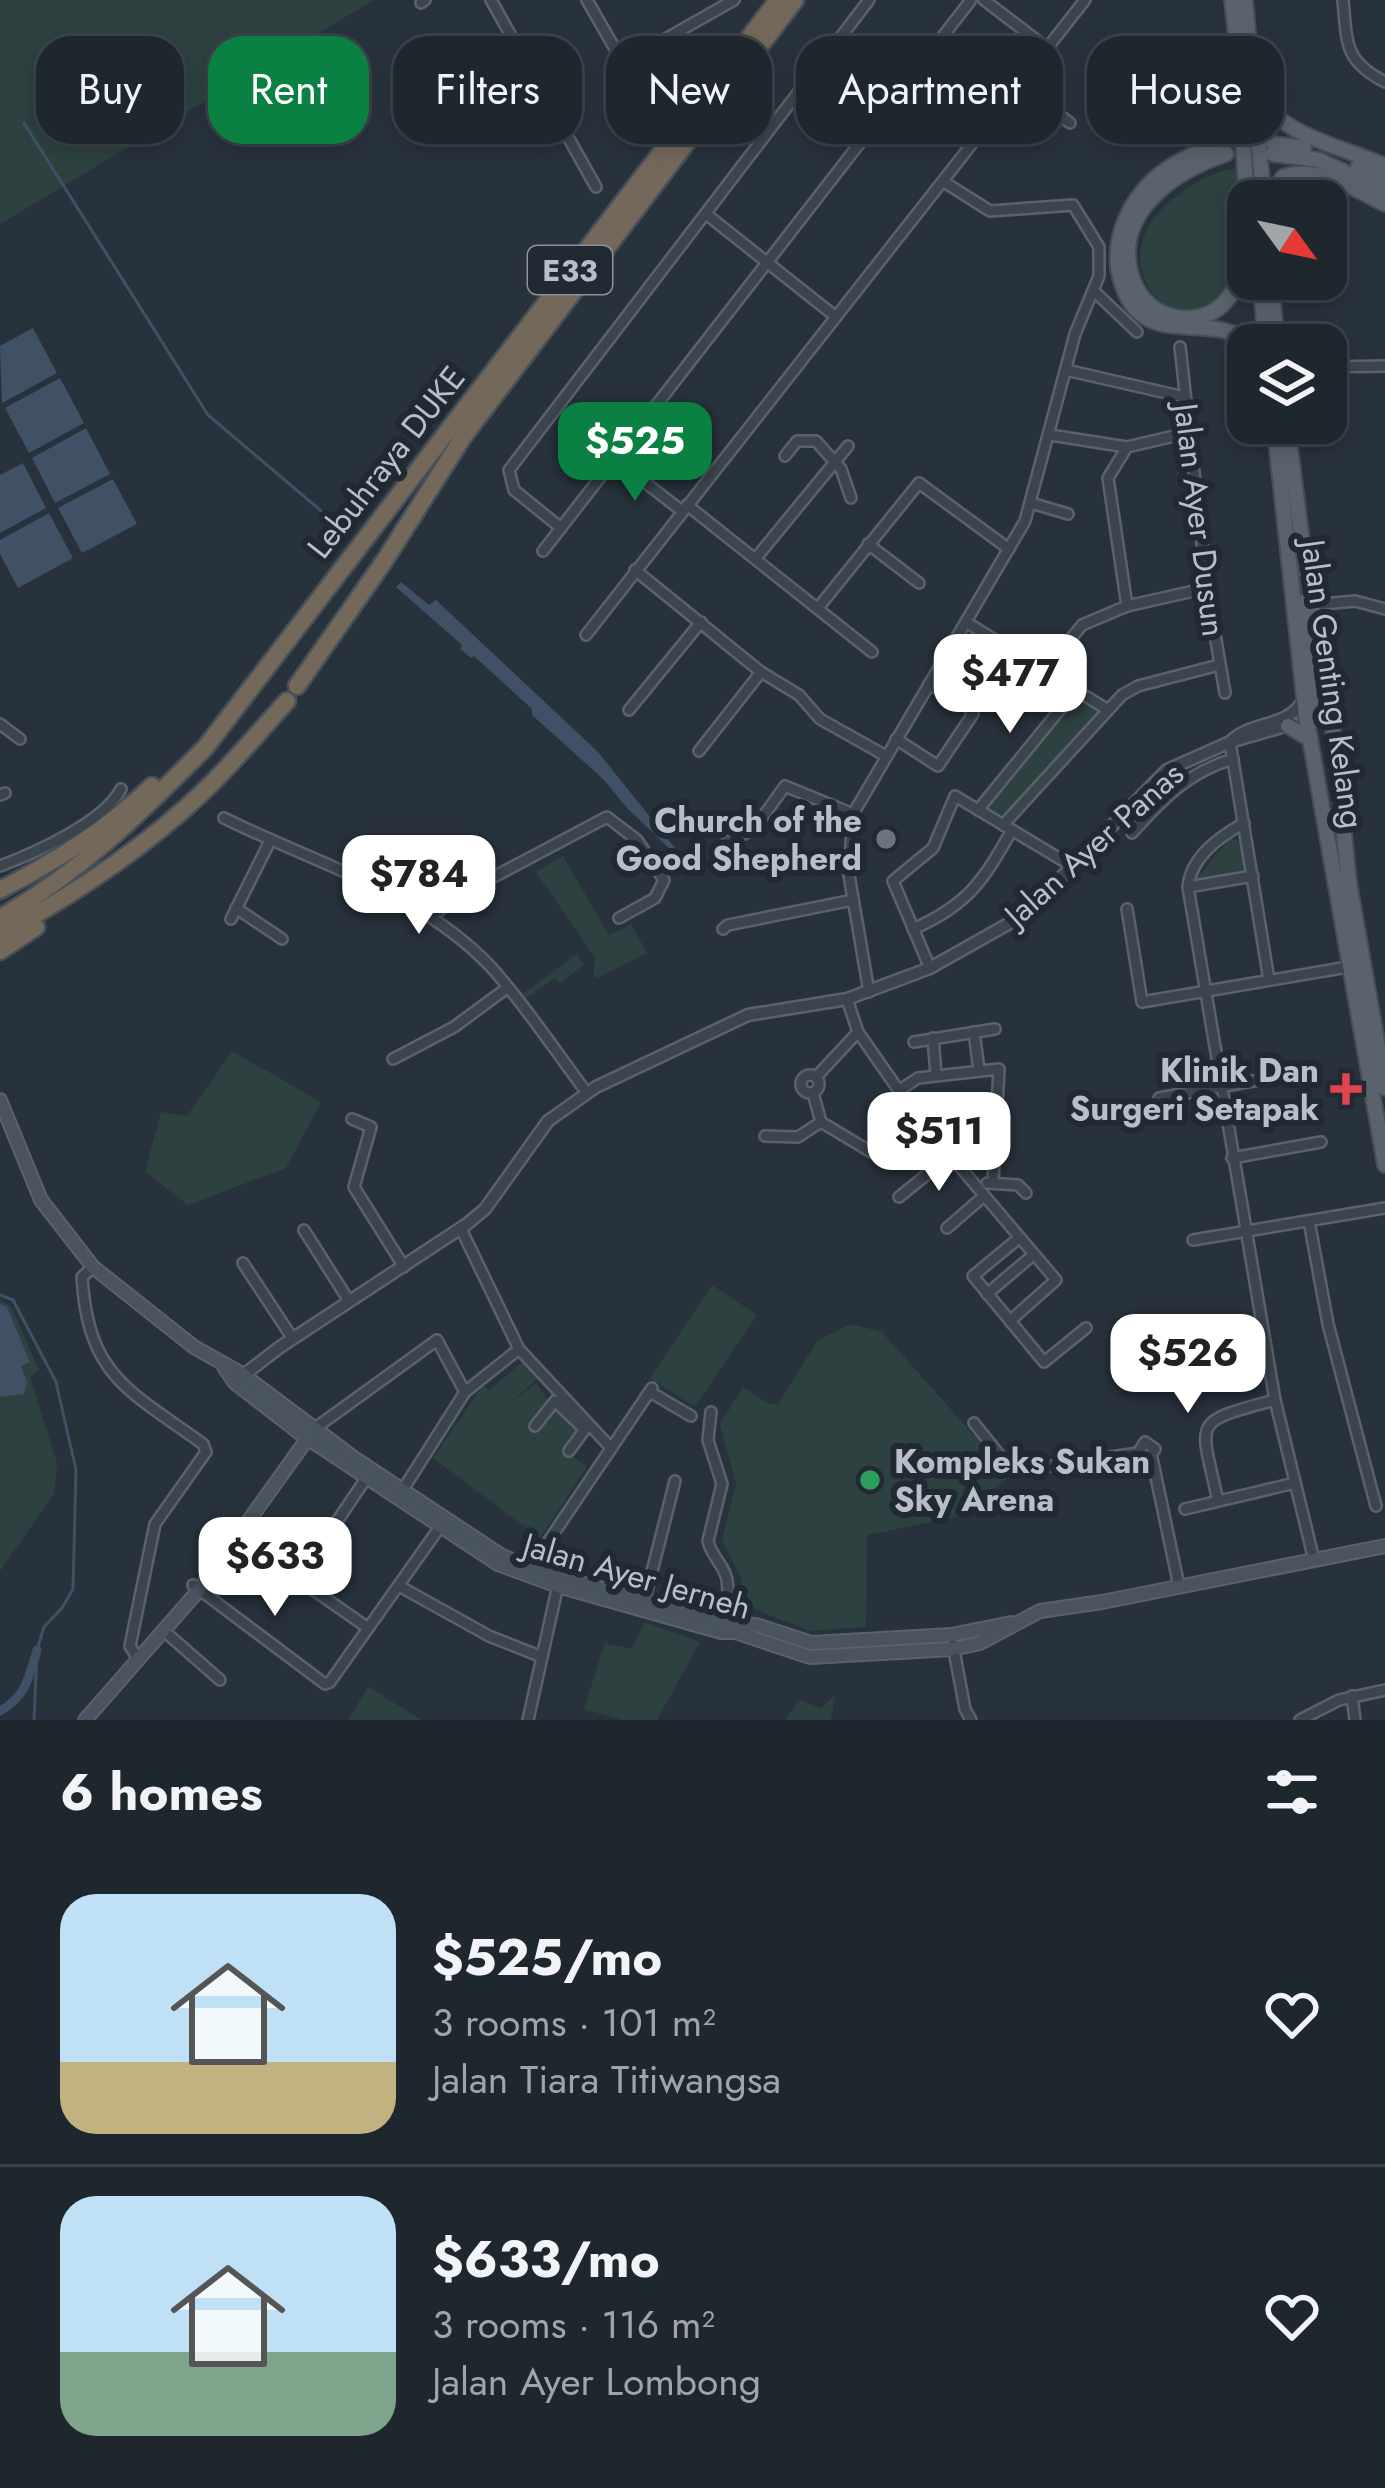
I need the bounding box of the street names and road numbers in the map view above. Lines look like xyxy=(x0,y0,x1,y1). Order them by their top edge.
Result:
road number: E33 xyxy=(528,246,612,294)
street label: Lebuhraya DUKE xyxy=(296,356,476,568)
street label: Jalan Ayer Dusun xyxy=(1162,397,1238,639)
street label: Jalan Genting Kelang xyxy=(1289,533,1377,831)
street label: Jalan Ayer Panas xyxy=(991,751,1194,940)
street label: Jalan Ayer Jerneh xyxy=(514,1520,756,1631)

